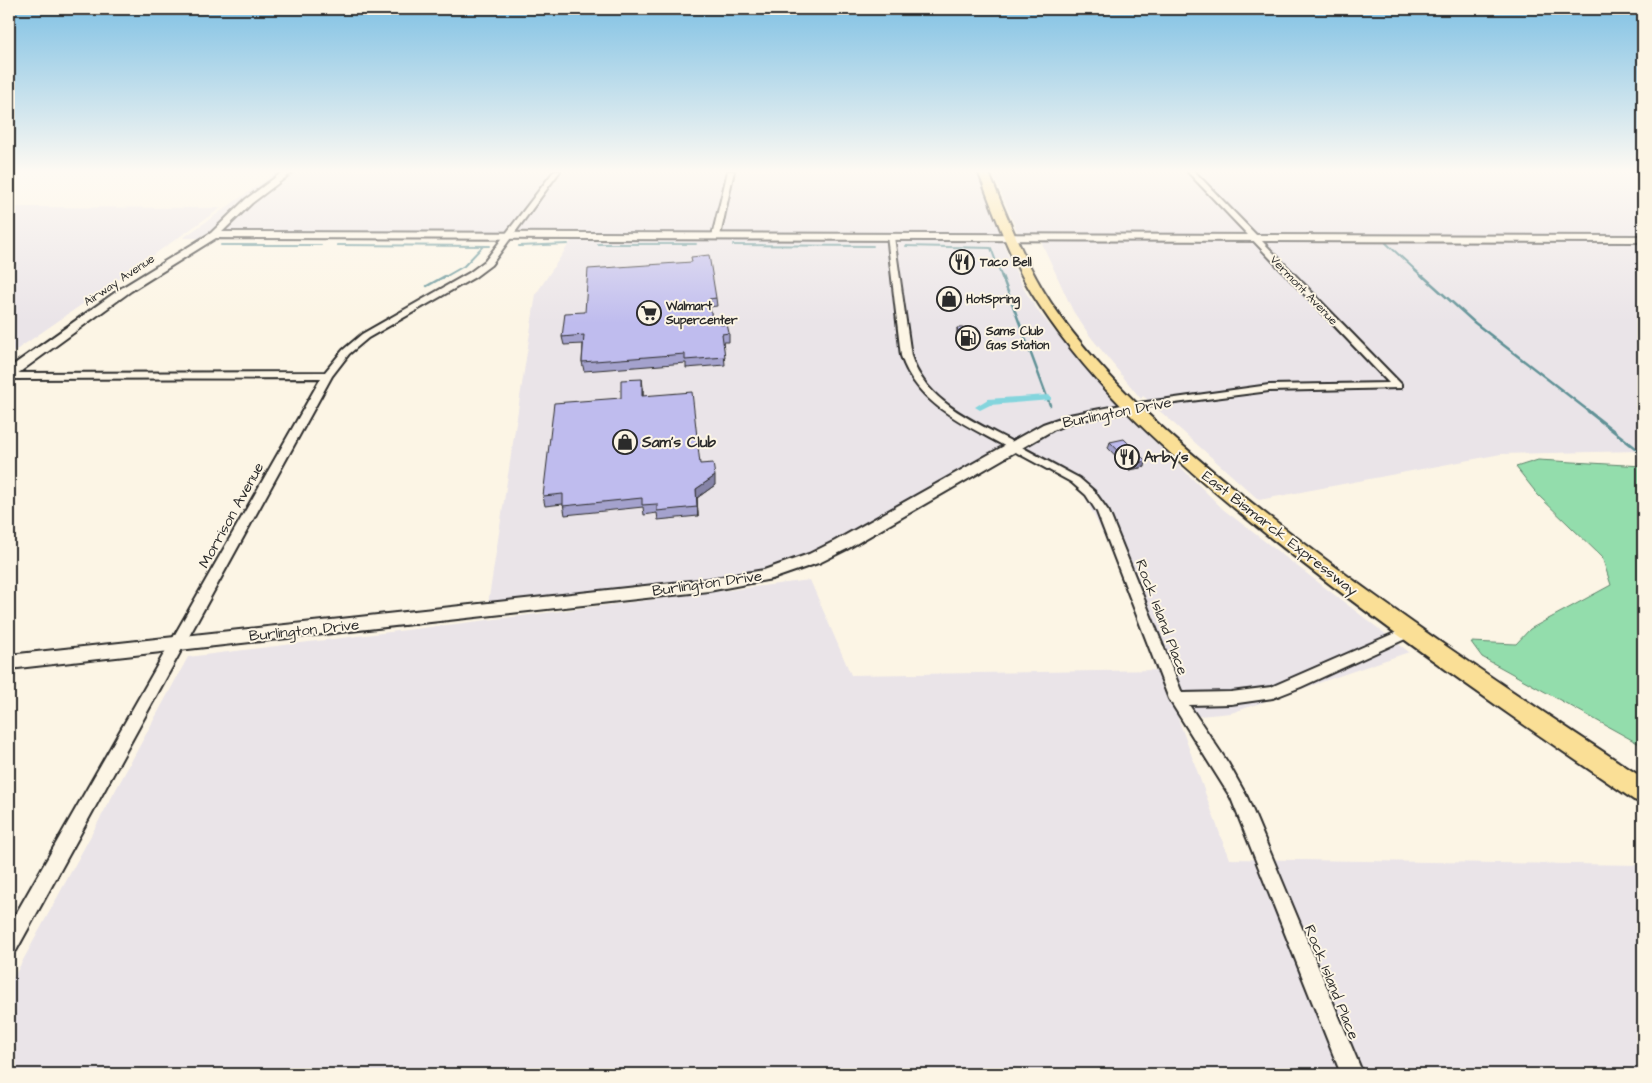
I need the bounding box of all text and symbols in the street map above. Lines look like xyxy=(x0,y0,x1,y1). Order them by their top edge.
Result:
restaurant icon: Taco Bell xyxy=(949,249,975,275)
street label: Airway Avenue xyxy=(80,250,159,311)
street label: Vermont Avenue xyxy=(1266,252,1342,329)
place label: Taco Bell xyxy=(979,254,1032,271)
shop icon: HotSpring xyxy=(936,286,962,312)
place label: HotSpring xyxy=(966,291,1021,310)
place label: Walmart Supercenter xyxy=(665,298,738,330)
supermarket icon: Walmart Supercenter xyxy=(636,300,662,326)
place label: Sams Club Gas Station xyxy=(985,323,1049,354)
fuel station icon: Sams Club Gas Station xyxy=(955,325,981,351)
street label: Burlington Drive xyxy=(1061,392,1174,434)
shop icon: Sam's Club xyxy=(612,429,638,455)
place label: Sam's Club xyxy=(641,432,717,453)
restaurant icon: Arby's xyxy=(1114,444,1140,470)
place label: Arby's xyxy=(1144,447,1189,469)
street label: Morrison Avenue xyxy=(194,459,269,572)
street label: East Bismarck Expressway xyxy=(1197,466,1362,602)
street label: Rock Island Place xyxy=(1130,556,1193,678)
street label: Burlington Drive xyxy=(651,565,763,603)
street label: Burlington Drive xyxy=(248,614,360,648)
street label: Rock Island Place xyxy=(1299,922,1364,1043)

